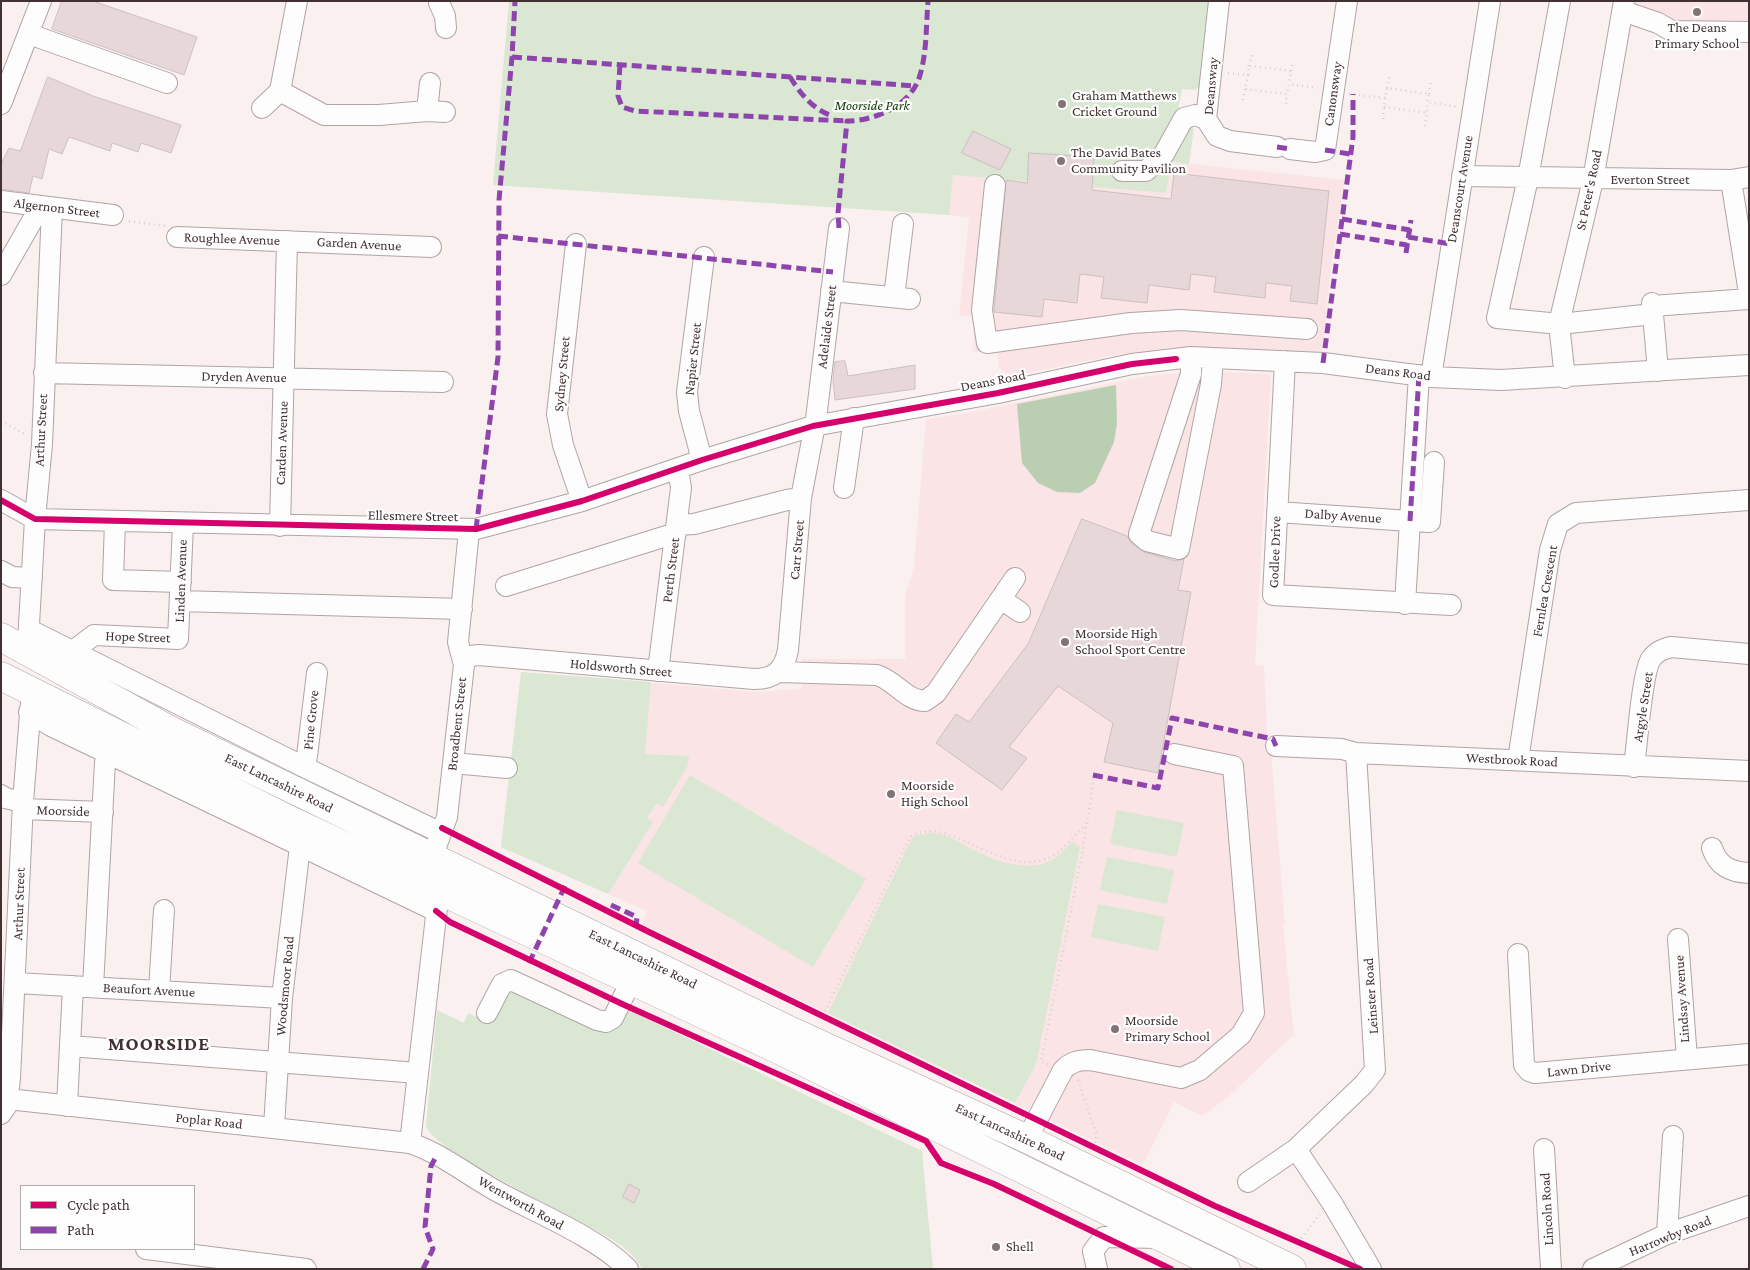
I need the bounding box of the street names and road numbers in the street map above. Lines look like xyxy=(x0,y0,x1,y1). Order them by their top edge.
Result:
street label: Deansway xyxy=(1200,56,1222,116)
street label: Canonsway xyxy=(1320,61,1346,127)
street label: Deanscourt Avenue xyxy=(1443,134,1477,244)
street label: St Peter's Road xyxy=(1572,148,1606,232)
street label: Everton Street xyxy=(1610,172,1690,188)
street label: Algernon Street xyxy=(13,194,101,222)
street label: Roughlee Avenue xyxy=(184,229,280,249)
street label: Garden Avenue xyxy=(316,233,402,255)
street label: Adelaide Street xyxy=(814,284,840,370)
street label: Napier Street xyxy=(681,322,705,396)
street label: Sydney Street xyxy=(550,336,574,412)
street label: Deans Road xyxy=(1364,360,1432,384)
street label: Deans Road xyxy=(959,366,1027,396)
street label: Dryden Avenue xyxy=(201,368,287,386)
street label: Arthur Street xyxy=(31,393,51,467)
street label: Carden Avenue xyxy=(272,401,292,485)
street label: Dalby Avenue xyxy=(1304,505,1382,527)
street label: Ellesmere Street xyxy=(368,507,458,525)
street label: Godlee Drive xyxy=(1265,516,1285,588)
street label: Carr Street xyxy=(786,519,808,581)
street label: Perth Street xyxy=(659,536,683,604)
street label: Linden Avenue xyxy=(171,539,191,623)
street label: Fernlea Crescent xyxy=(1529,544,1561,638)
street label: Hope Street xyxy=(105,627,171,647)
street label: Holdsworth Street xyxy=(569,655,673,681)
street label: Argyle Street xyxy=(1629,671,1657,743)
street label: Broadbent Street xyxy=(444,676,470,772)
street label: Pine Grove xyxy=(300,689,322,751)
street label: East Lancashire Road xyxy=(222,749,336,817)
street label: Westbrook Road xyxy=(1466,749,1558,771)
street label: Moorside xyxy=(36,802,90,820)
street label: Arthur Street xyxy=(9,867,29,941)
street label: East Lancashire Road xyxy=(586,925,700,993)
street label: Woodsmoor Road xyxy=(272,935,298,1037)
street label: Lindsay Avenue xyxy=(1671,955,1693,1043)
street label: Leinster Road xyxy=(1360,957,1382,1035)
street label: Beaufort Avenue xyxy=(103,979,195,1001)
street label: Lawn Drive xyxy=(1546,1057,1612,1081)
street label: East Lancashire Road xyxy=(953,1099,1067,1165)
street label: Poplar Road xyxy=(175,1109,243,1133)
street label: Wentworth Road xyxy=(475,1172,567,1234)
street label: Lincoln Road xyxy=(1537,1172,1557,1246)
street label: Harrowby Road xyxy=(1626,1212,1714,1260)

